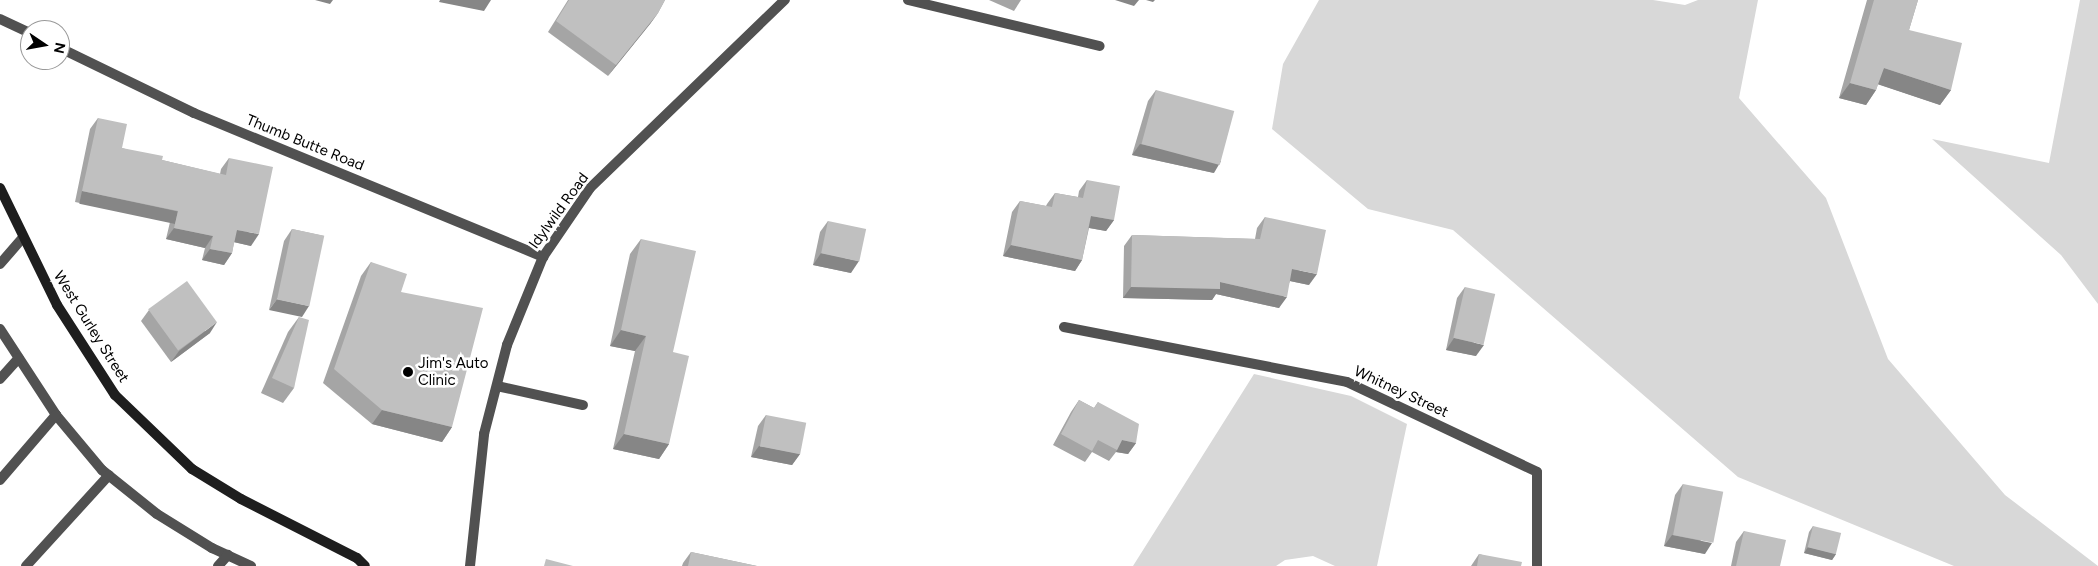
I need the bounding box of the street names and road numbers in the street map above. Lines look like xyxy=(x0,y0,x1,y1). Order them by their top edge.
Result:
street label: Thumb Butte Road xyxy=(243,111,367,175)
street label: Idylwild Road xyxy=(525,169,593,253)
street label: West Gurley Street xyxy=(49,268,133,386)
street label: Whitney Street xyxy=(1351,362,1451,422)

